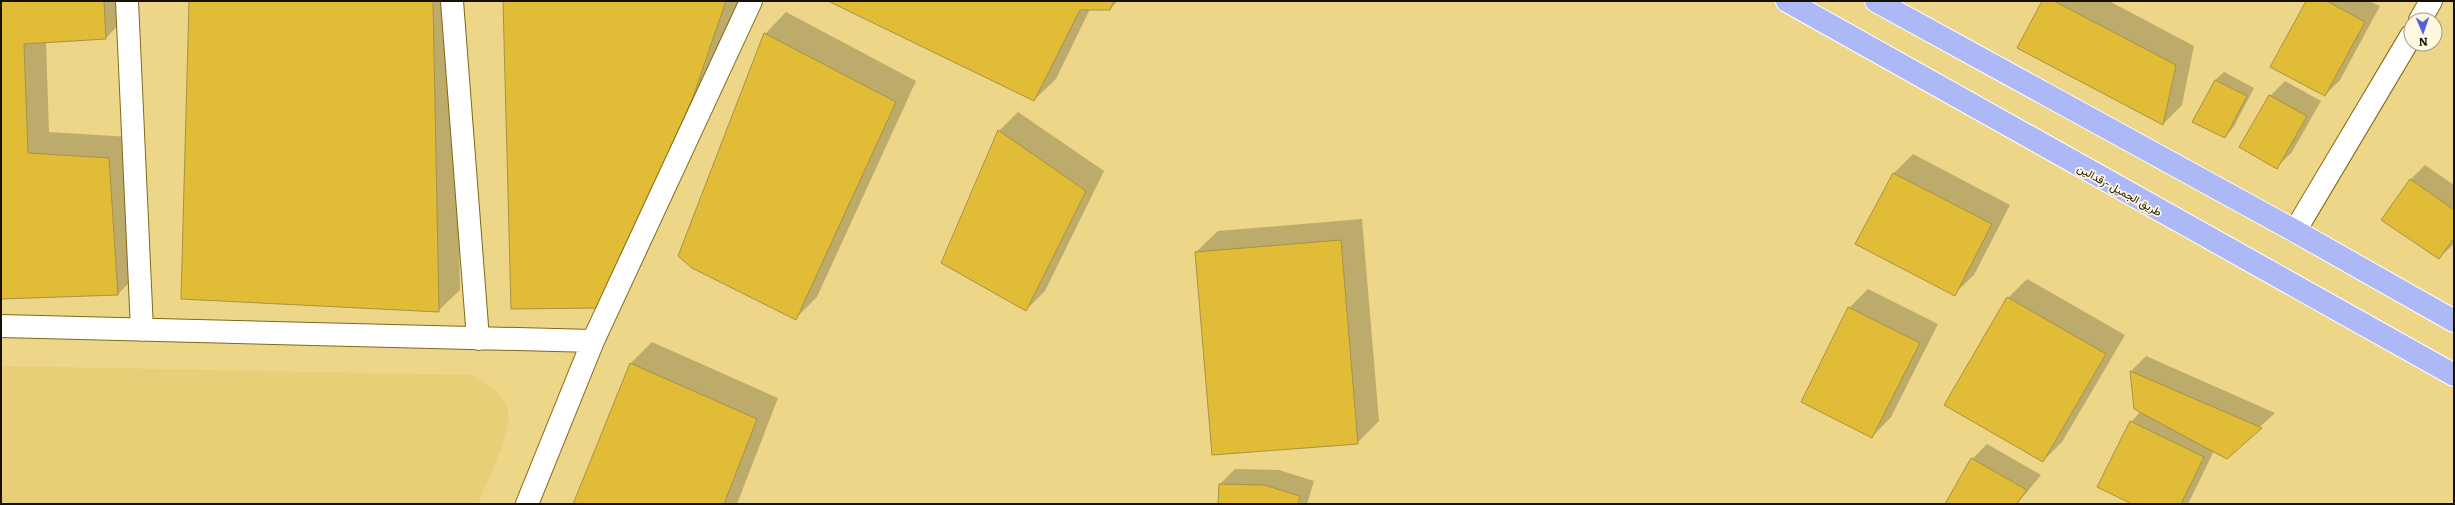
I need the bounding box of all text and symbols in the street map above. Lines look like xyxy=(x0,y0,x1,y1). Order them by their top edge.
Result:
north arrow xyxy=(2403,12,2443,52)
text: N xyxy=(2418,35,2428,51)
street label: طريق الجميل -رقدالين xyxy=(2075,159,2165,219)

